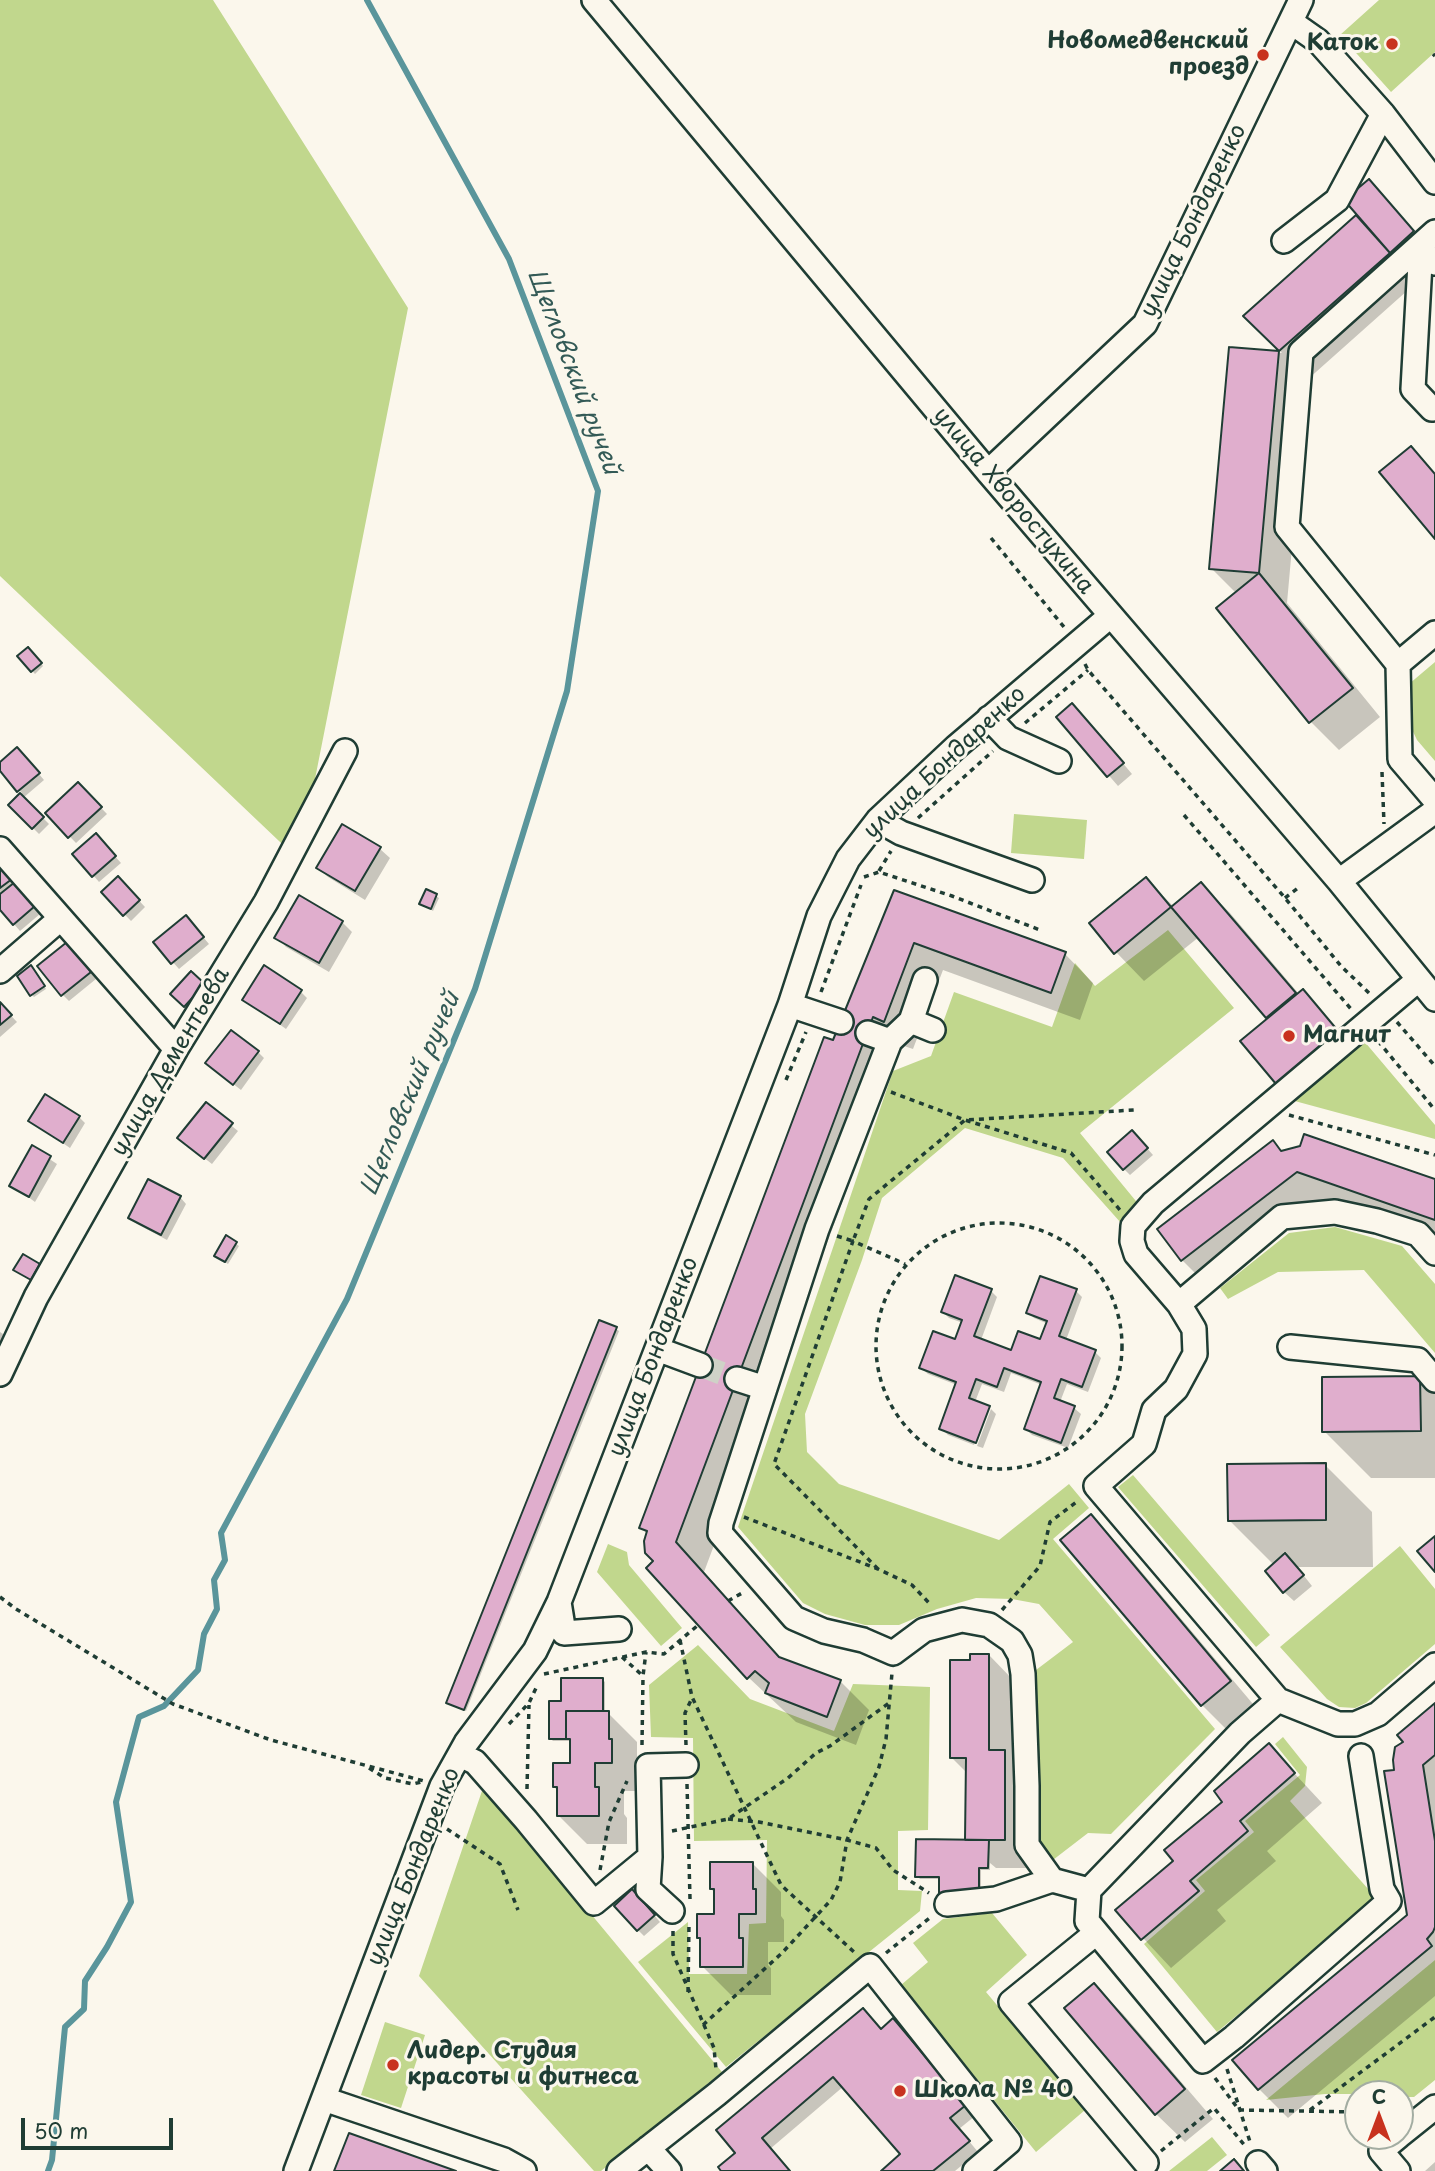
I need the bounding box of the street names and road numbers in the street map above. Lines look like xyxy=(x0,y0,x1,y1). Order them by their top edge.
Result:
street label: улица Бондаренко xyxy=(1135,120,1253,322)
street label: улица Хворостухина xyxy=(927,402,1099,600)
street label: улица Бондаренко xyxy=(858,681,1032,845)
street label: улица Дементьева xyxy=(106,963,236,1161)
street label: улица Бондаренко xyxy=(603,1253,705,1461)
street label: улица Бондаренко xyxy=(362,1764,466,1970)

